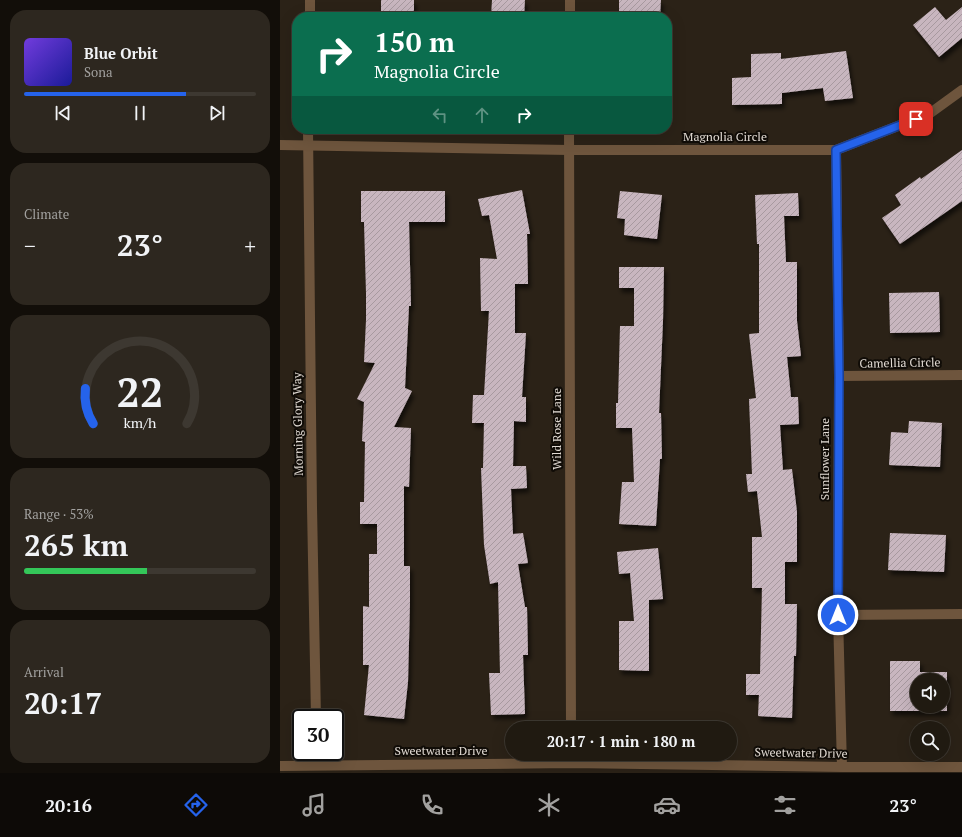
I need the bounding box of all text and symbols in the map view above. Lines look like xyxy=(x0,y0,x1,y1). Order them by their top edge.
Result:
text: 150 m xyxy=(374,23,455,60)
icon: right xyxy=(308,28,360,80)
text: Blue Orbit xyxy=(84,43,158,63)
text: Magnolia Circle xyxy=(374,59,500,83)
text: Sona xyxy=(84,63,112,81)
icon: previous xyxy=(52,102,74,124)
icon: pause xyxy=(129,102,151,124)
icon: next xyxy=(206,102,228,124)
pin xyxy=(899,102,933,136)
icon: left xyxy=(429,104,451,126)
icon: ahead xyxy=(471,104,493,126)
icon: right xyxy=(513,104,535,126)
icon: arrive xyxy=(905,108,927,130)
street label: Magnolia Circle xyxy=(683,129,767,144)
text: Climate xyxy=(24,205,69,223)
text: 23° xyxy=(117,225,163,265)
text: − xyxy=(24,231,36,260)
text: + xyxy=(244,231,256,260)
street label: Camellia Circle xyxy=(859,354,941,371)
text: 22 xyxy=(116,364,164,419)
street label: Morning Glory Way xyxy=(289,371,306,476)
street label: Wild Rose Lane xyxy=(549,388,564,470)
text: km/h xyxy=(124,413,157,432)
street label: Sunflower Lane xyxy=(817,418,832,500)
text: Range · 53% xyxy=(24,505,94,523)
text: 265 km xyxy=(24,525,128,565)
position arrow xyxy=(817,594,859,636)
text: Arrival xyxy=(24,663,64,681)
map controls xyxy=(910,673,950,761)
button: sound xyxy=(910,673,950,713)
text: 20:17 xyxy=(24,683,102,723)
speed limit sign: 30 xyxy=(292,709,344,761)
button: search xyxy=(910,721,950,761)
text: 20:17 · 1 min · 180 m xyxy=(547,731,695,751)
street label: Sweetwater Drive xyxy=(395,743,487,758)
street label: Sweetwater Drive xyxy=(754,744,848,761)
icon: directions xyxy=(182,791,210,819)
icon: music xyxy=(300,791,328,819)
icon: phone xyxy=(418,791,446,819)
icon: climate xyxy=(535,791,563,819)
icon: car xyxy=(653,791,681,819)
icon: filters xyxy=(771,791,799,819)
text: 20:16 xyxy=(45,793,92,817)
text: 23° xyxy=(889,793,917,817)

